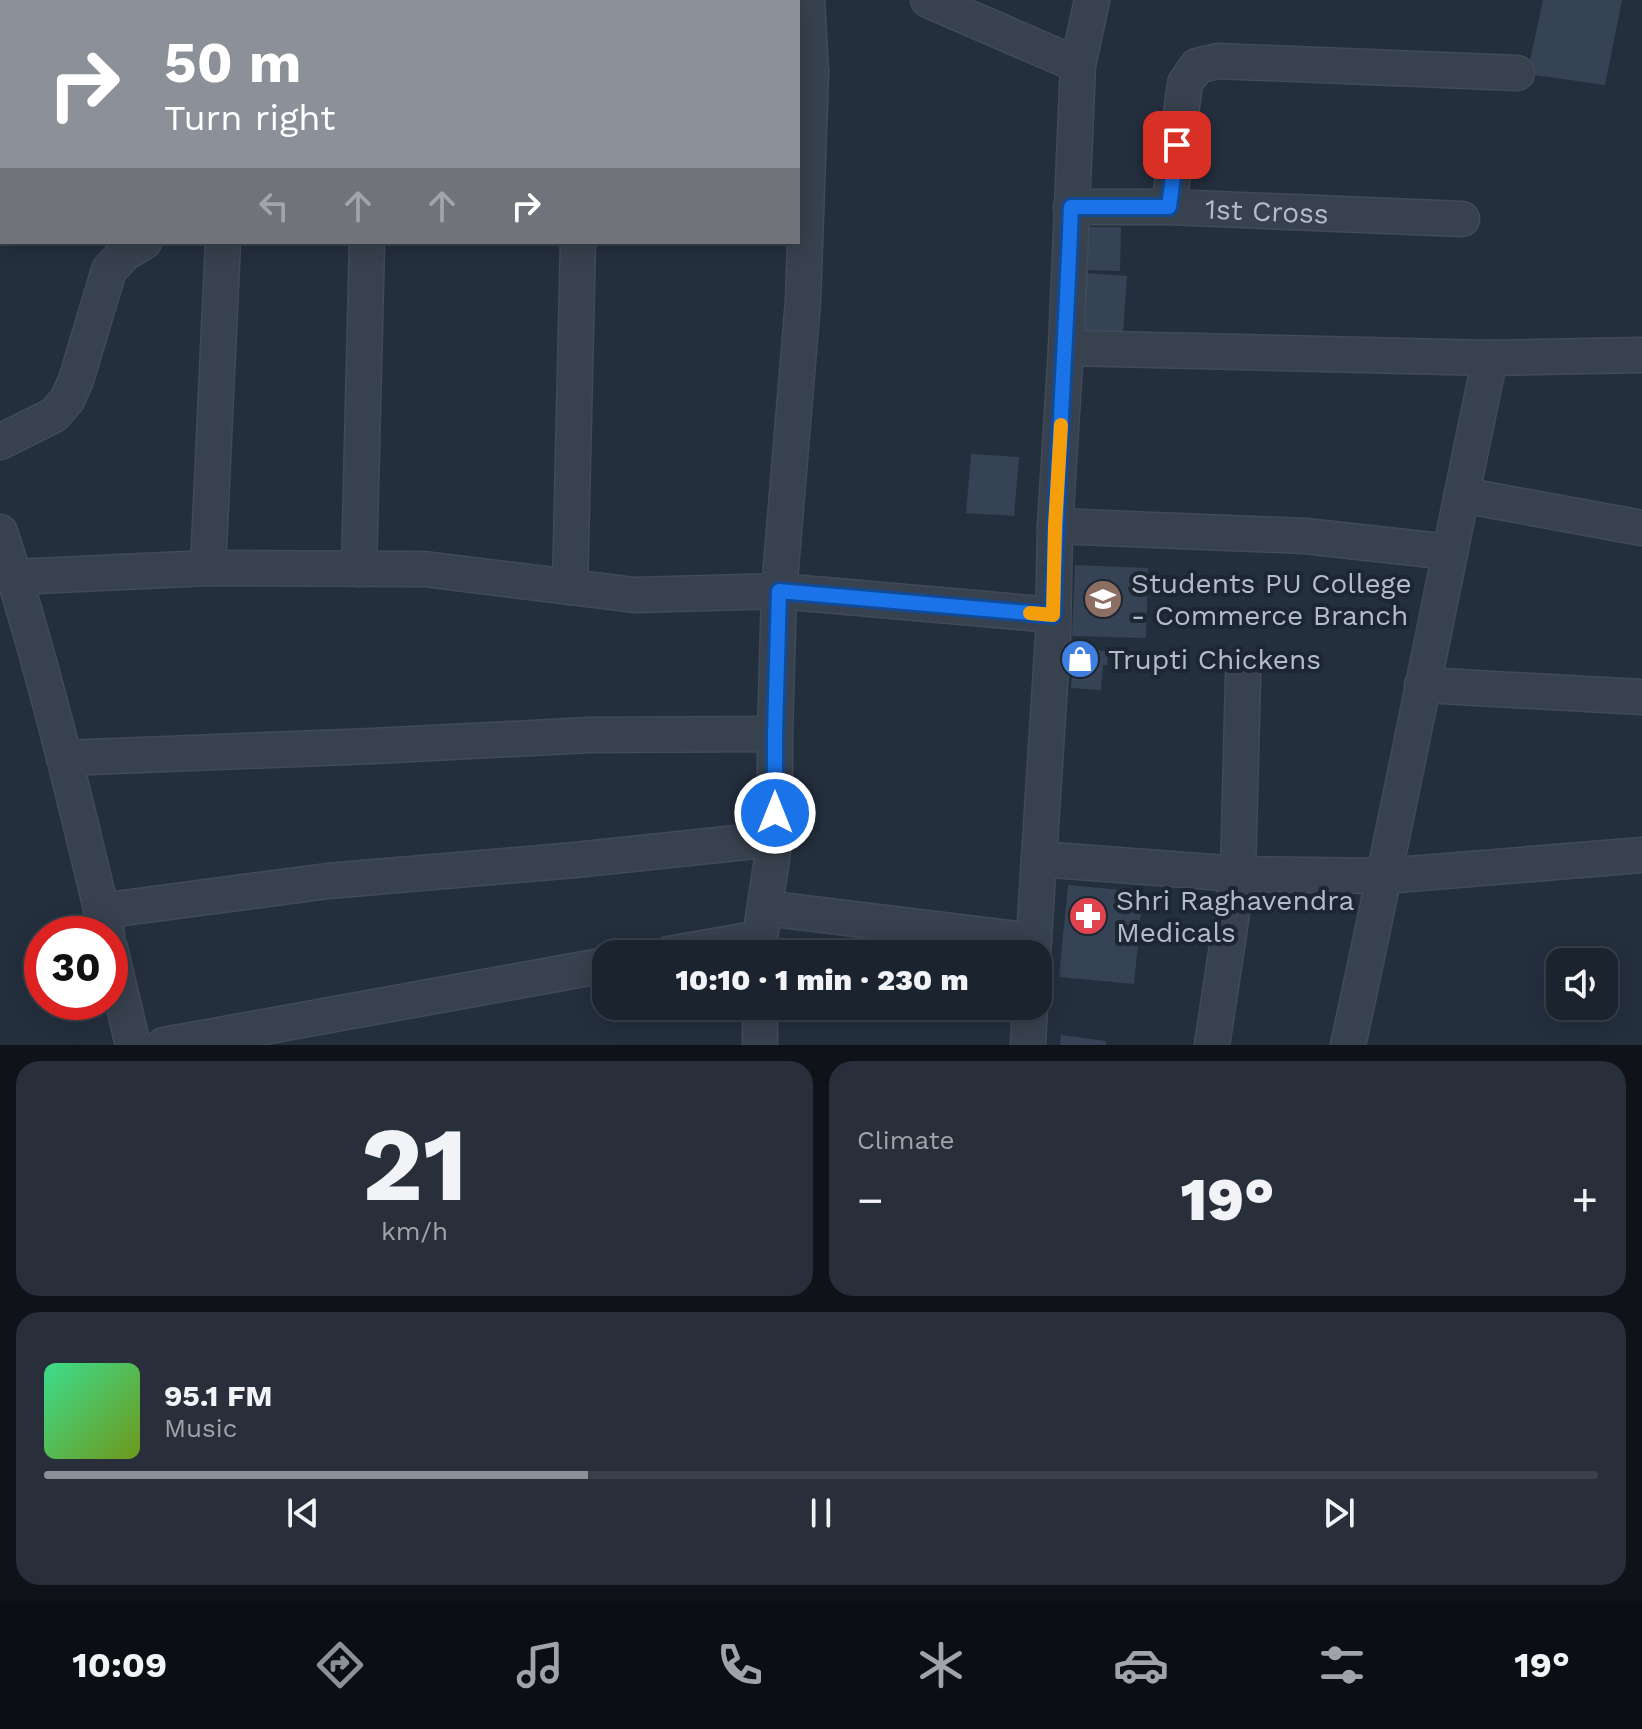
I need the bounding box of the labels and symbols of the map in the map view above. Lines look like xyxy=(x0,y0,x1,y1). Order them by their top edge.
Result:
pin xyxy=(1143,111,1211,179)
street label: 1st Cross xyxy=(1205,192,1329,231)
place label: Students PU College - Commerce Branch xyxy=(1131,567,1412,632)
school or university icon: Students PU College - Commerce Branch xyxy=(1082,578,1124,620)
shop icon: Trupti Chickens xyxy=(1059,638,1101,680)
place label: Trupti Chickens xyxy=(1108,643,1321,676)
position arrow xyxy=(733,771,817,855)
place label: Shri Raghavendra Medicals xyxy=(1116,884,1354,949)
pharmacy icon: Shri Raghavendra Medicals xyxy=(1067,895,1109,937)
speed limit sign: 30 xyxy=(24,916,128,1020)

